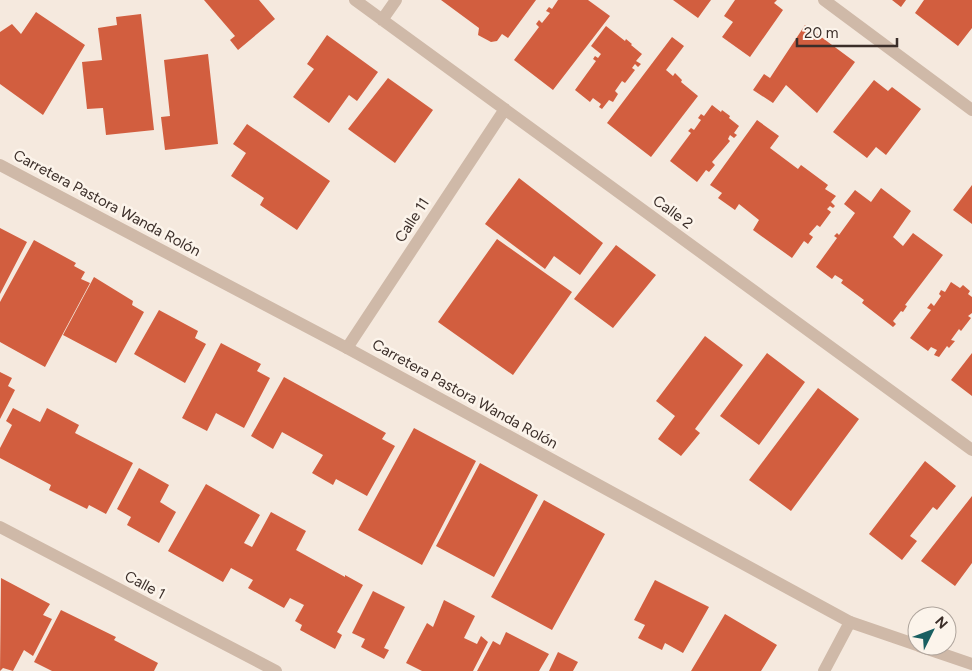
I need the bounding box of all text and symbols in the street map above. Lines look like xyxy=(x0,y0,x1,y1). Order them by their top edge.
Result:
scale bar xyxy=(797,15,897,47)
text: 20 m xyxy=(804,24,838,42)
street label: Carretera Pastora Wanda Rolón xyxy=(10,146,204,260)
street label: Calle 2 xyxy=(649,191,697,233)
street label: Calle 11 xyxy=(391,194,433,246)
street label: Carretera Pastora Wanda Rolón xyxy=(369,335,561,453)
street label: Calle 1 xyxy=(122,567,168,603)
north arrow xyxy=(907,606,957,656)
text: N xyxy=(931,613,951,632)

